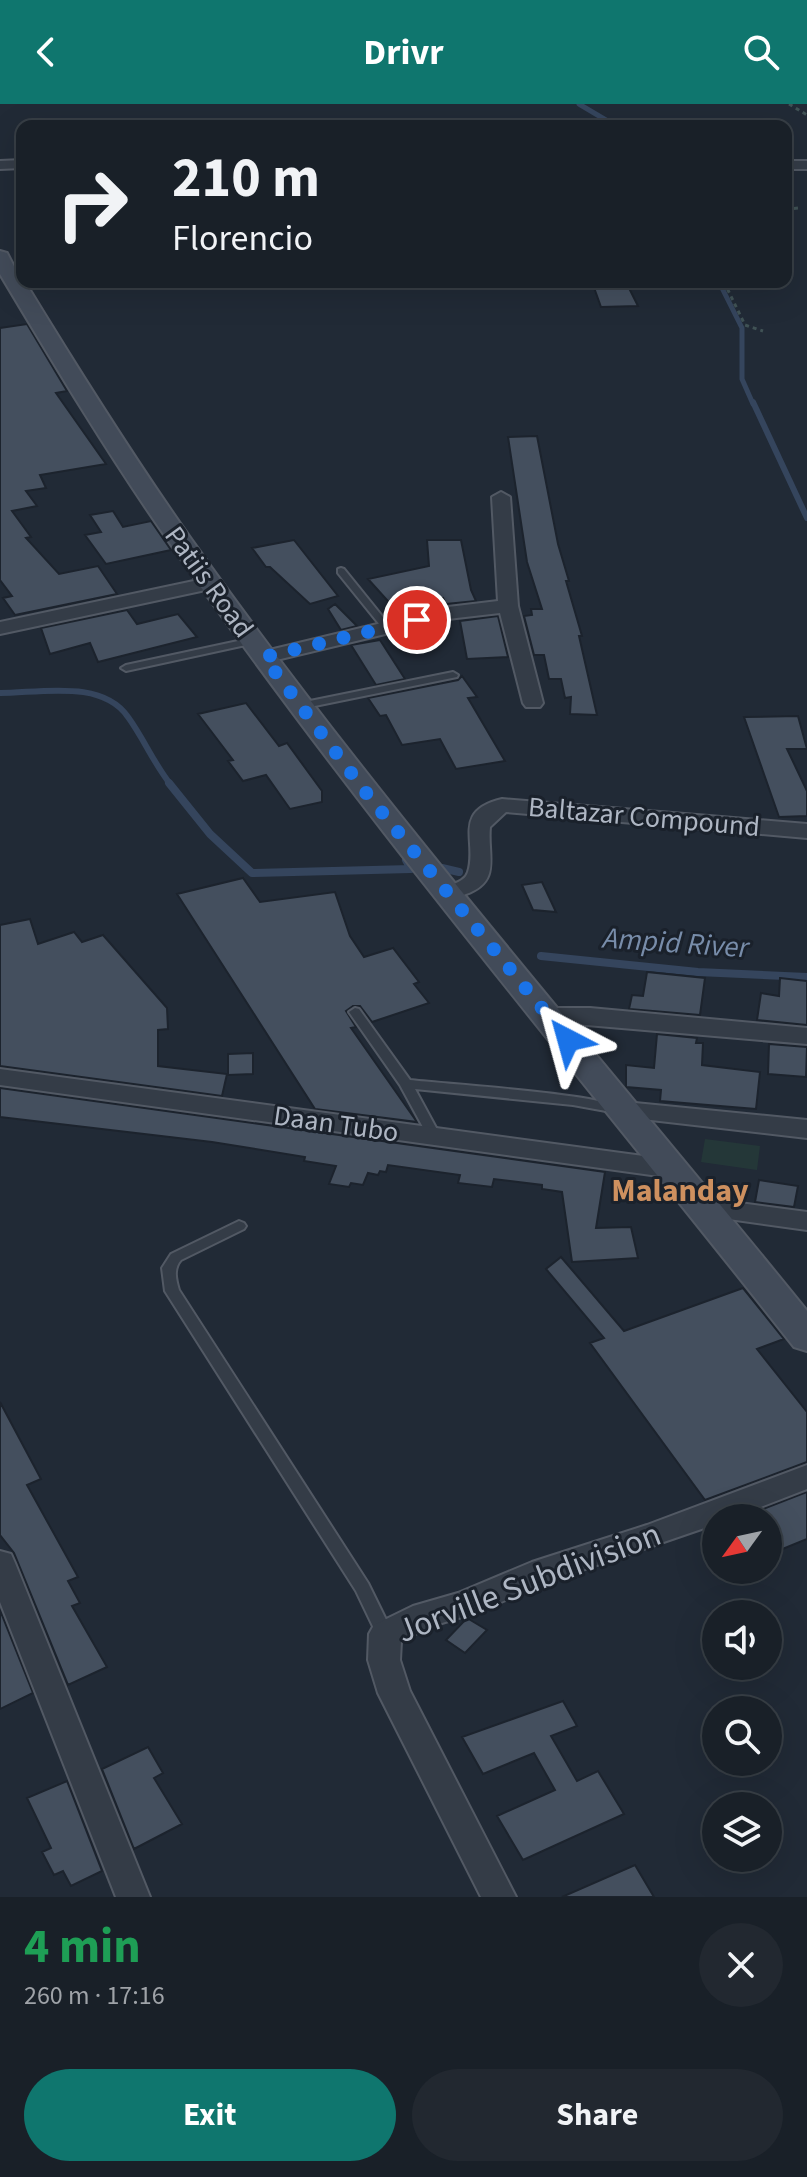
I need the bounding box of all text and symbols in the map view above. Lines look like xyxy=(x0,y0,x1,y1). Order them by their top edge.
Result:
text: Drivr xyxy=(363,27,444,78)
icon: back xyxy=(24,30,68,74)
icon: search xyxy=(739,30,783,74)
text: 210 m xyxy=(172,139,320,218)
icon: right xyxy=(40,152,144,256)
text: Florencio xyxy=(172,213,313,264)
street label: Patiis Road xyxy=(155,518,263,646)
pin xyxy=(383,586,451,654)
icon: arrive xyxy=(395,598,439,642)
street label: Baltazar Compound xyxy=(526,787,762,847)
water label: Ampid River xyxy=(600,916,752,970)
position arrow xyxy=(526,998,610,1082)
street label: Daan Tubo xyxy=(271,1095,401,1153)
district label: Malanday xyxy=(611,1168,749,1214)
north arrow xyxy=(702,1504,782,1584)
map controls xyxy=(702,1504,782,1872)
street label: Jorville Subdivision xyxy=(390,1510,668,1656)
button: sound xyxy=(702,1600,782,1680)
button: search xyxy=(702,1696,782,1776)
button: layers xyxy=(702,1792,782,1872)
text: 4 min xyxy=(24,1913,141,1981)
button: close xyxy=(699,1923,783,2007)
text: 260 m · 17:16 xyxy=(24,1977,165,2014)
button: Exit xyxy=(24,2069,396,2161)
button: Share xyxy=(412,2069,783,2161)

